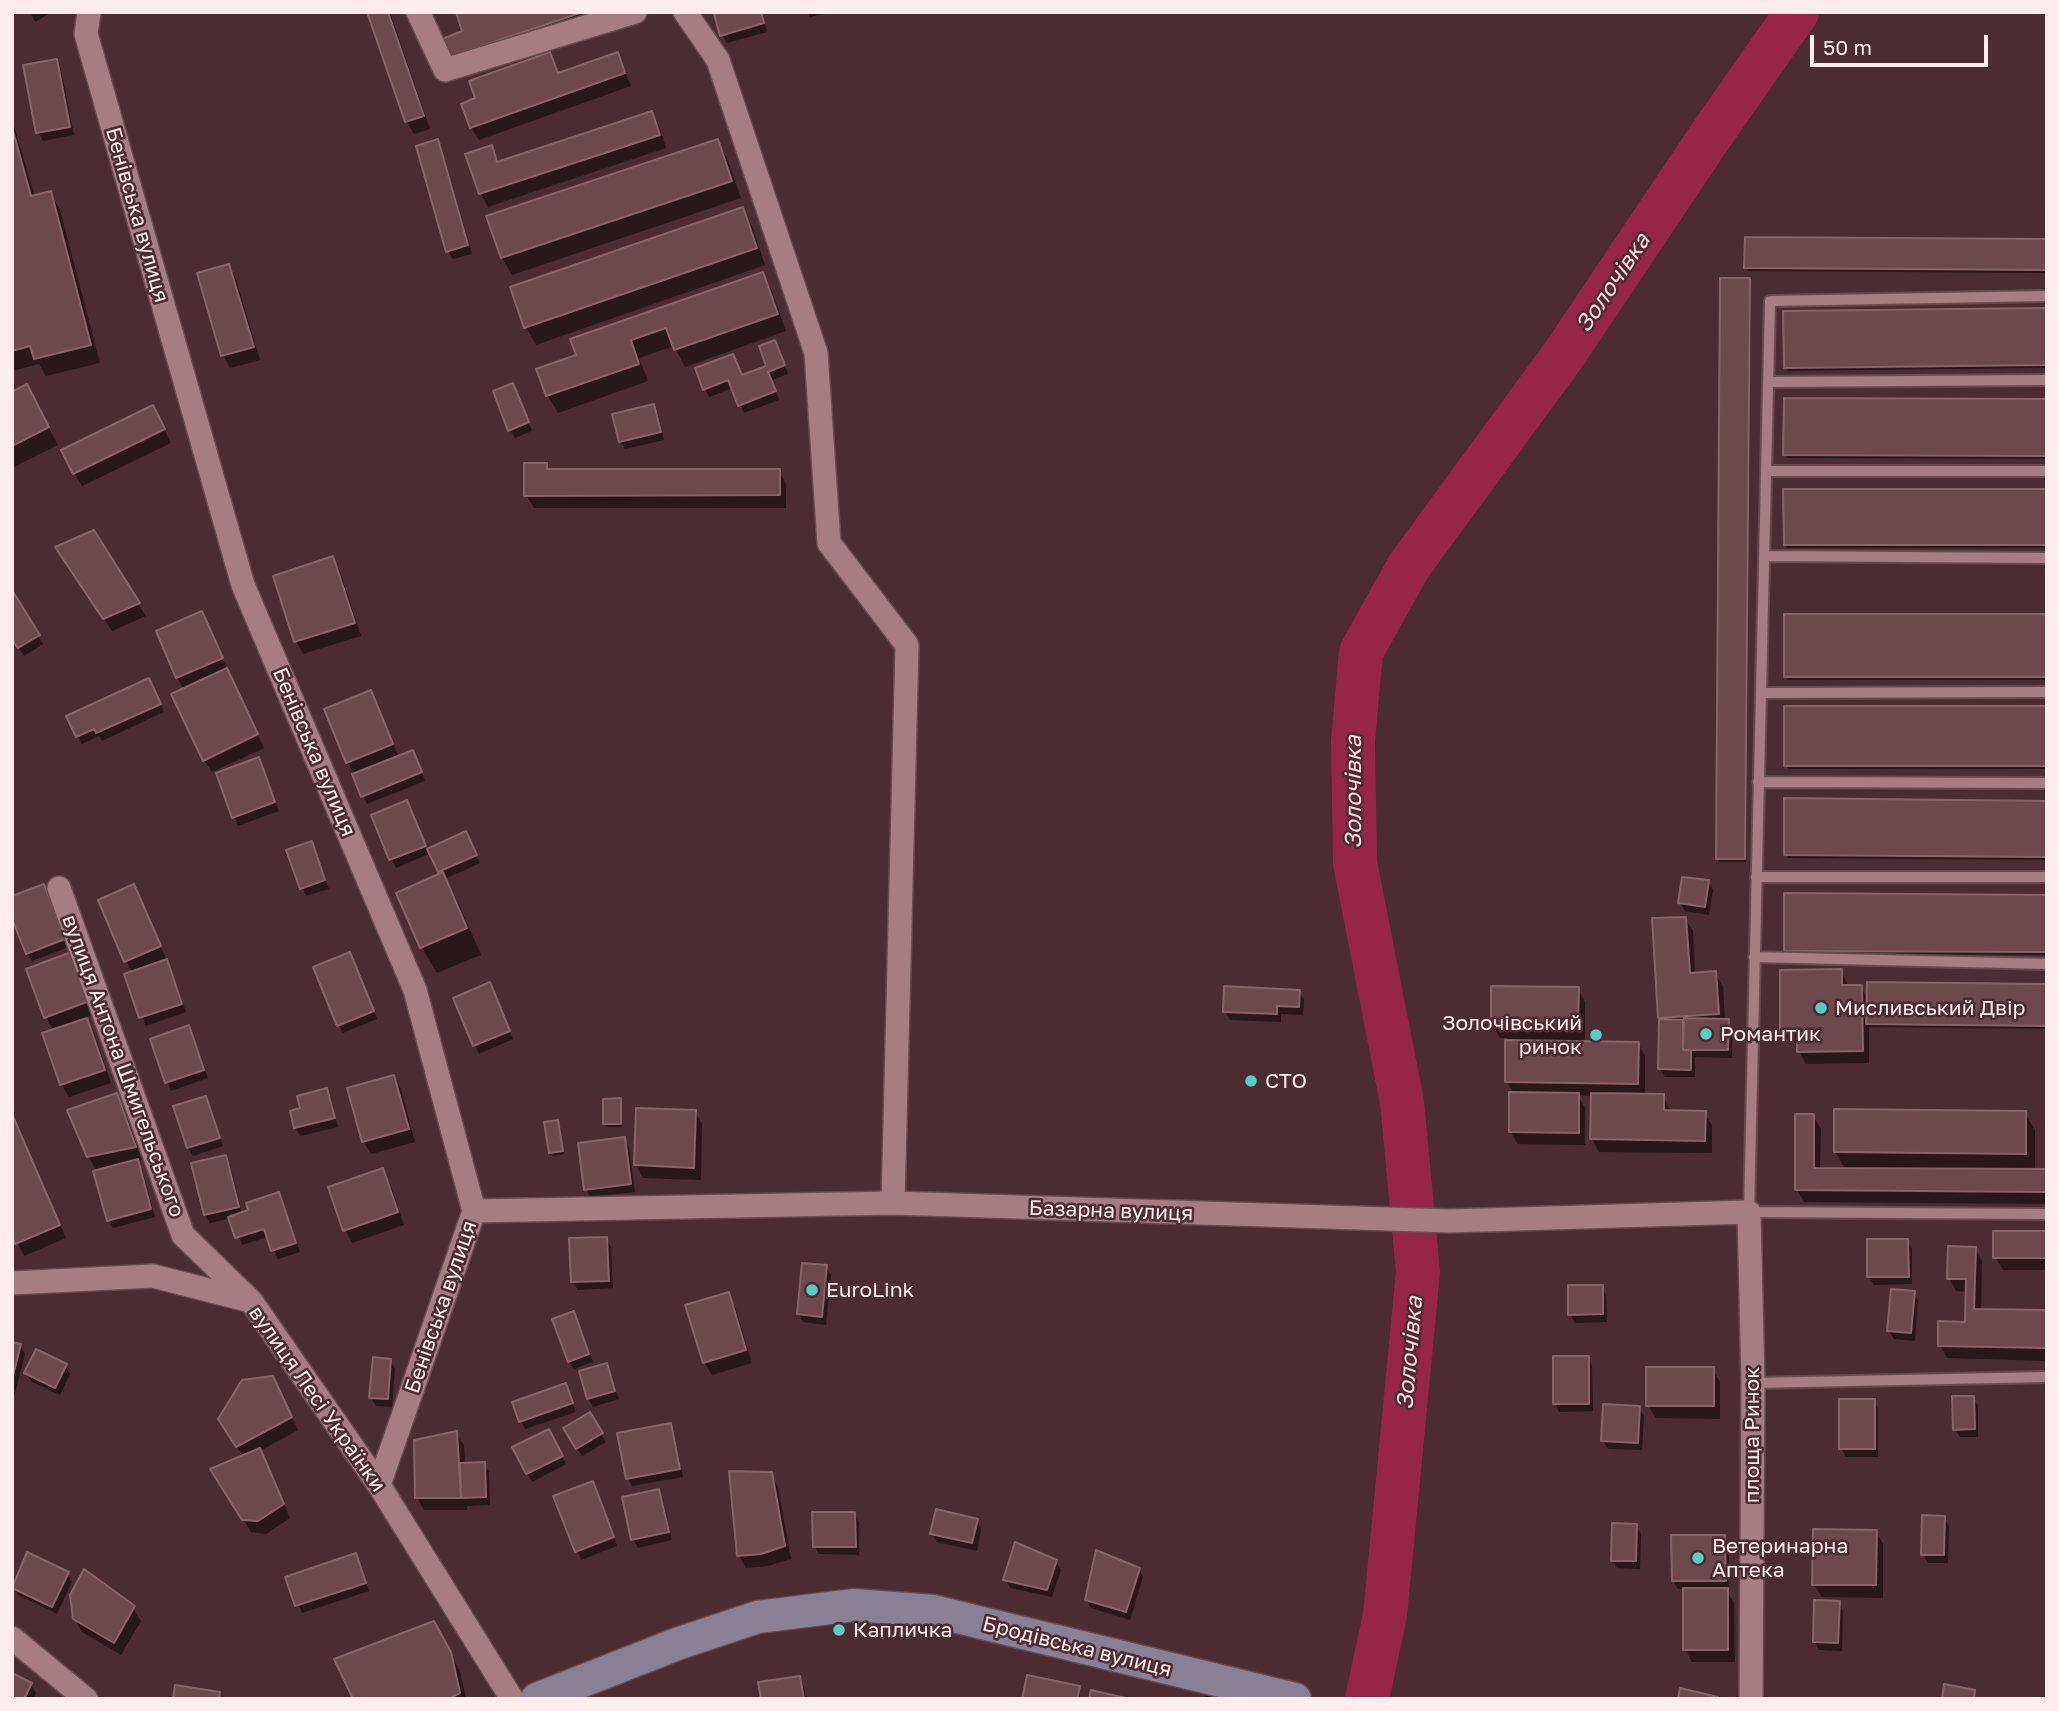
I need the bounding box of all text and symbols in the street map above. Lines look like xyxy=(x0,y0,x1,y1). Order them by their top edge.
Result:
scale bar xyxy=(1814,21,1993,65)
text: 50 m xyxy=(1823,34,1872,60)
street label: Бенівська вулиця xyxy=(100,125,174,305)
water label: Золочівка xyxy=(1570,228,1656,338)
street label: Бенівська вулиця xyxy=(267,664,361,840)
water label: Золочівка xyxy=(1340,735,1368,849)
street label: вулиця Антона Шмигельського xyxy=(56,911,190,1221)
place label: Мисливський Двір xyxy=(1835,995,2025,1021)
marker: Мисливський Двір xyxy=(1813,1000,1829,1016)
place label: Золочівський ринок xyxy=(1442,1010,1582,1060)
place label: Романтик xyxy=(1720,1021,1821,1047)
marker: Романтик xyxy=(1698,1026,1714,1042)
marker: Золочівський ринок xyxy=(1588,1027,1604,1043)
place label: СТО xyxy=(1265,1068,1307,1094)
marker: СТО xyxy=(1243,1073,1259,1089)
street label: Базарна вулиця xyxy=(1028,1196,1194,1226)
street label: Бенівська вулиця xyxy=(400,1217,482,1397)
place label: EuroLink xyxy=(826,1277,914,1303)
marker: EuroLink xyxy=(804,1282,820,1298)
water label: Золочівка xyxy=(1391,1295,1429,1411)
street label: вулиця Лесі Українки xyxy=(243,1301,391,1497)
street label: площа Ринок xyxy=(1739,1367,1765,1503)
place label: Ветеринарна Аптека xyxy=(1712,1533,1848,1583)
marker: Ветеринарна Аптека xyxy=(1690,1550,1706,1566)
street label: Бродівська вулиця xyxy=(980,1611,1174,1683)
place label: Капличка xyxy=(853,1617,952,1643)
marker: Капличка xyxy=(831,1622,847,1638)

